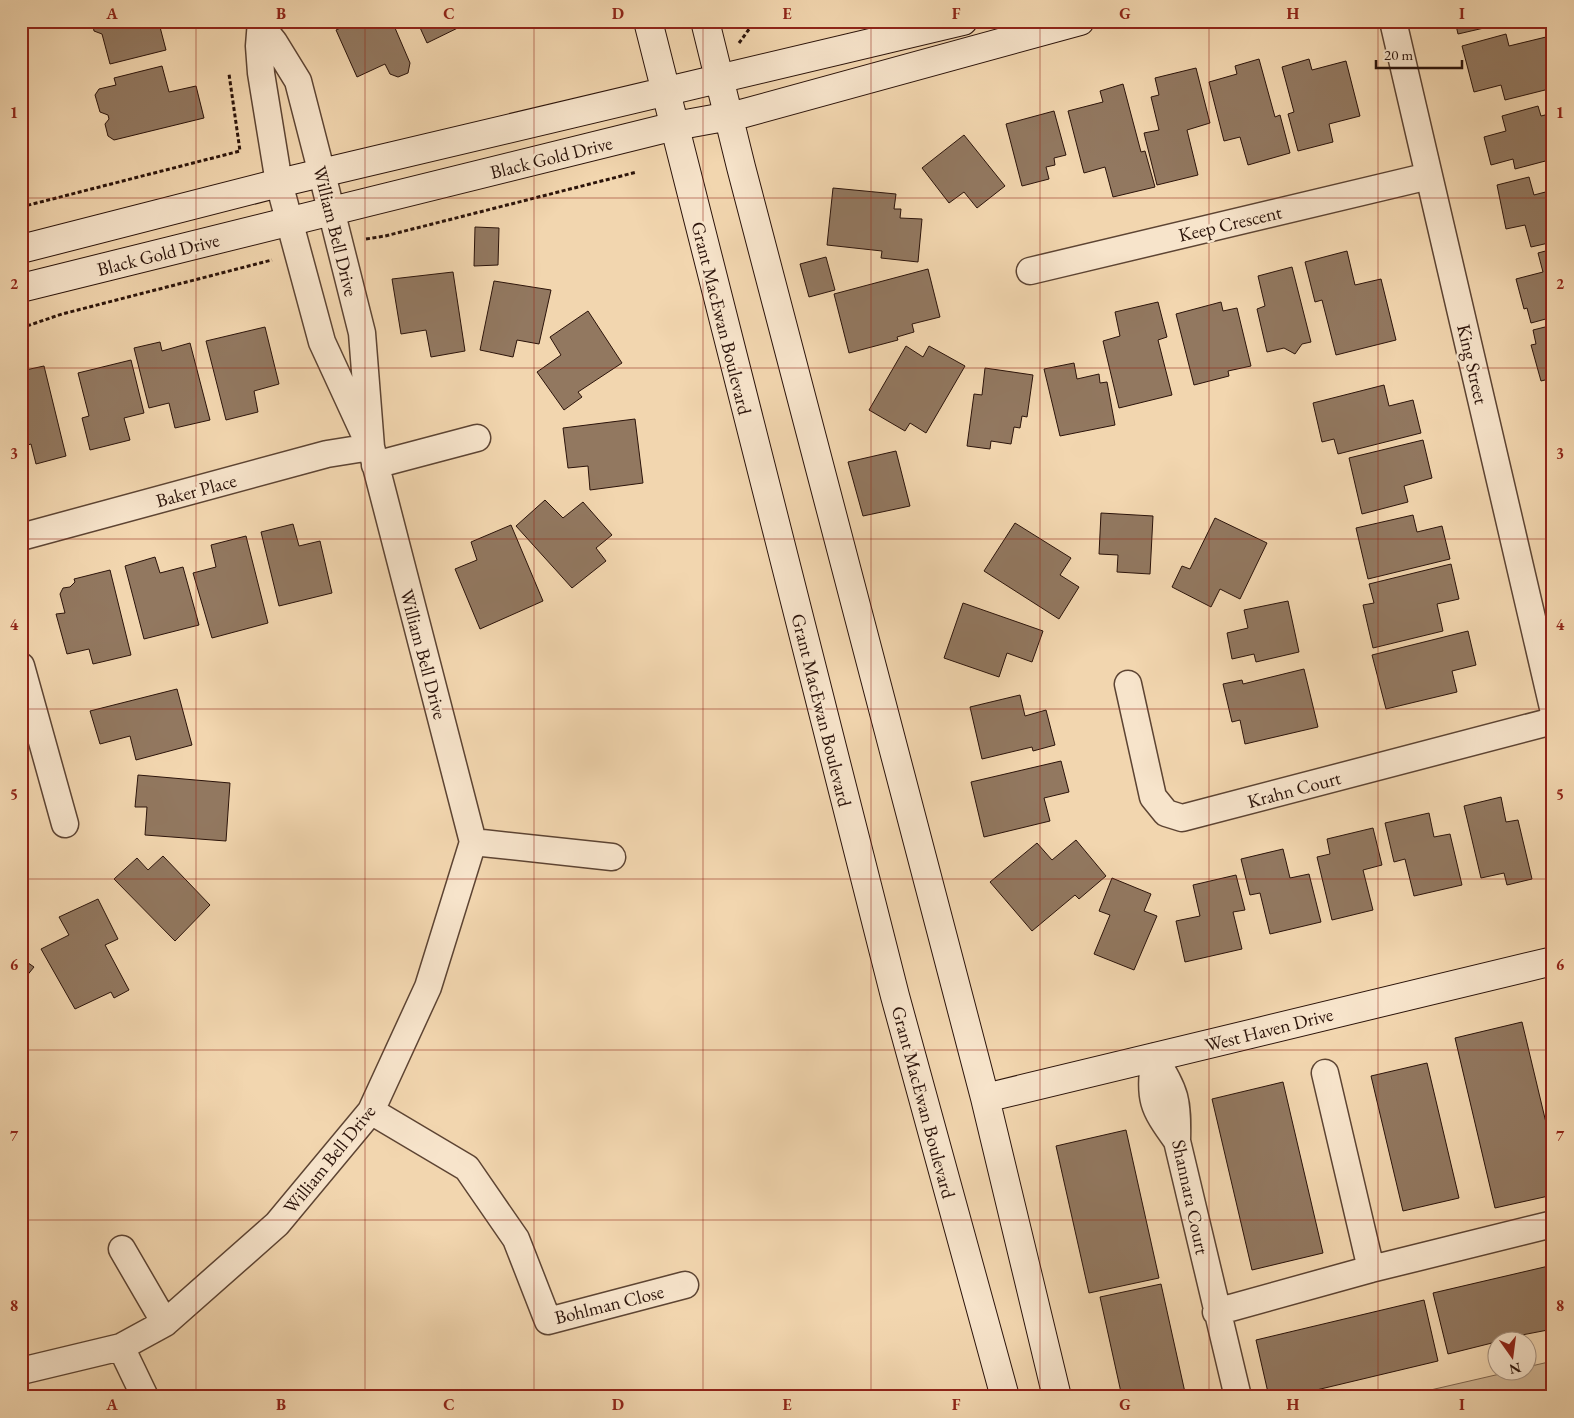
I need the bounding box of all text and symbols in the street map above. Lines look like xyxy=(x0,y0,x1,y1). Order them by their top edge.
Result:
text: A xyxy=(105,3,118,24)
text: B xyxy=(276,3,286,24)
text: C xyxy=(443,3,455,24)
text: D xyxy=(612,3,624,24)
text: E xyxy=(782,3,792,24)
text: F xyxy=(952,3,961,24)
text: G xyxy=(1119,3,1131,24)
text: H xyxy=(1287,3,1300,24)
text: I xyxy=(1459,3,1465,24)
scale bar xyxy=(1376,38,1463,70)
text: 20 m xyxy=(1384,45,1413,64)
text: 1 xyxy=(10,102,18,123)
text: 1 xyxy=(1556,102,1564,123)
street label: Black Gold Drive xyxy=(487,130,615,185)
street label: William Bell Drive xyxy=(307,163,364,299)
street label: Keep Crescent xyxy=(1176,199,1284,248)
street label: Grant MacEwan Boulevard xyxy=(685,219,758,418)
street label: Black Gold Drive xyxy=(94,227,222,282)
text: 2 xyxy=(10,273,19,294)
text: 2 xyxy=(1556,273,1565,294)
street label: King Street xyxy=(1451,322,1494,407)
text: 3 xyxy=(10,443,18,464)
text: 3 xyxy=(1556,443,1564,464)
street label: Baker Place xyxy=(153,468,239,513)
street label: William Bell Drive xyxy=(394,586,453,722)
street label: Grant MacEwan Boulevard xyxy=(785,611,858,810)
text: 4 xyxy=(10,614,19,635)
text: 4 xyxy=(1556,614,1565,635)
street label: Krahn Court xyxy=(1245,765,1344,814)
text: 5 xyxy=(10,784,18,805)
text: 5 xyxy=(1556,784,1564,805)
text: 6 xyxy=(10,954,19,975)
text: 6 xyxy=(1556,954,1565,975)
street label: West Haven Drive xyxy=(1202,1001,1336,1057)
street label: Grant MacEwan Boulevard xyxy=(886,1003,961,1201)
street label: William Bell Drive xyxy=(278,1100,381,1219)
text: 7 xyxy=(10,1125,19,1146)
text: 7 xyxy=(1556,1125,1565,1146)
street label: Shannara Court xyxy=(1166,1137,1215,1257)
street label: Bohlman Close xyxy=(552,1279,666,1330)
text: 8 xyxy=(10,1295,18,1316)
text: 8 xyxy=(1556,1295,1564,1316)
north arrow xyxy=(1486,1330,1536,1380)
text: N xyxy=(1507,1359,1523,1379)
text: A xyxy=(105,1394,118,1415)
text: B xyxy=(276,1394,286,1415)
text: C xyxy=(443,1394,455,1415)
text: D xyxy=(612,1394,624,1415)
text: E xyxy=(782,1394,792,1415)
text: F xyxy=(952,1394,961,1415)
text: G xyxy=(1119,1394,1131,1415)
text: H xyxy=(1287,1394,1300,1415)
text: I xyxy=(1459,1394,1465,1415)

